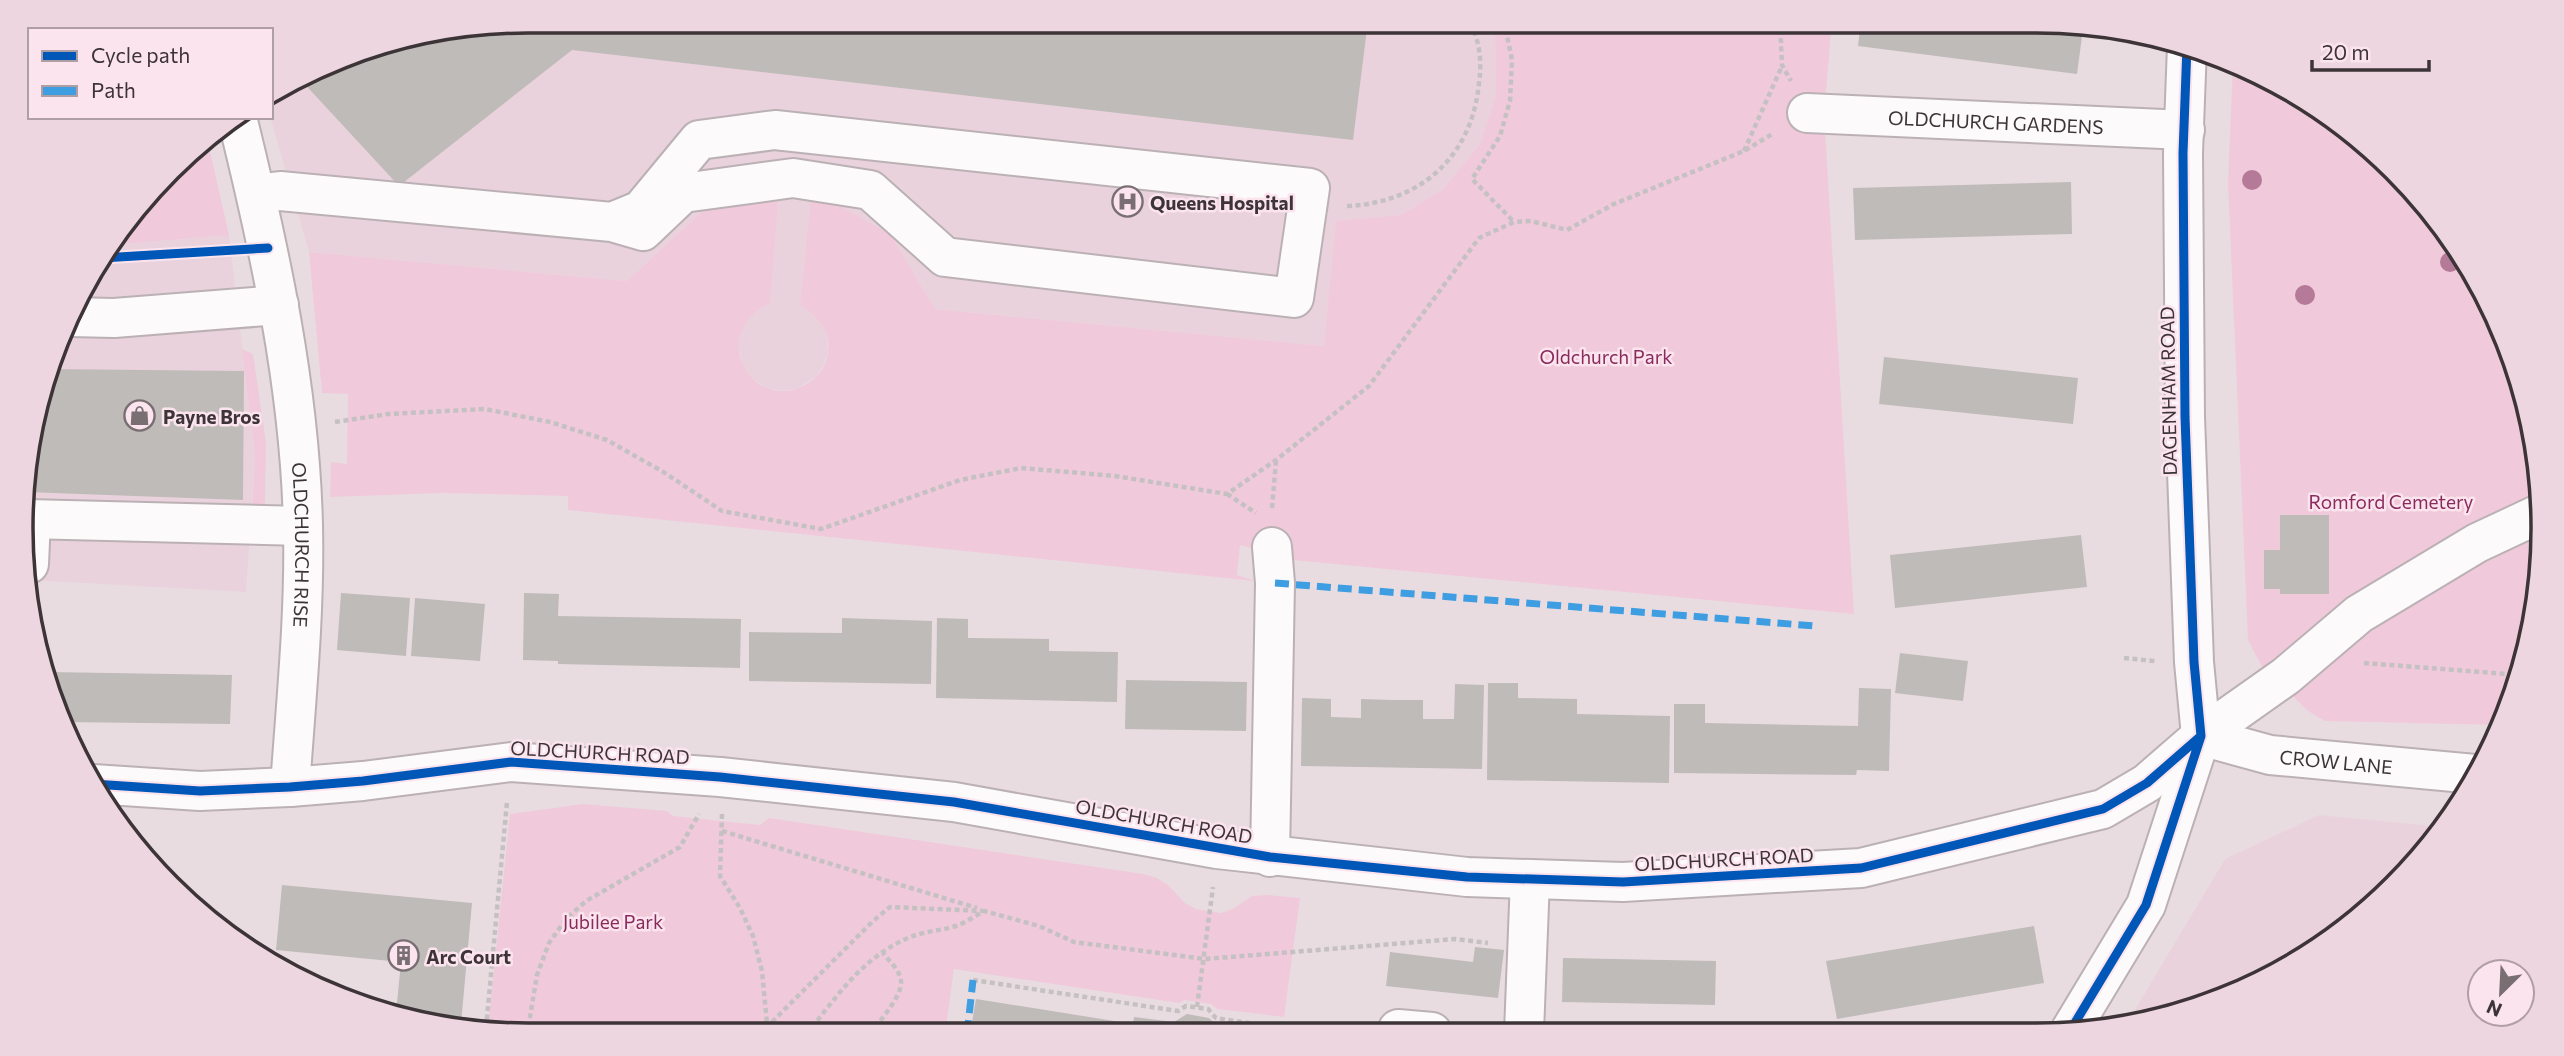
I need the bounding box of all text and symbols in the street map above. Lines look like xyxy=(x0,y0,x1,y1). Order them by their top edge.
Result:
legend xyxy=(28,28,273,119)
scale bar xyxy=(2312,28,2429,72)
text: 20 m xyxy=(2322,39,2370,64)
text: Cycle path xyxy=(91,42,190,67)
text: Path xyxy=(91,77,136,102)
street label: OLDCHURCH GARDENS xyxy=(1888,105,2104,138)
hospital icon: Queens Hospital xyxy=(1110,185,1144,219)
place label: Queens Hospital xyxy=(1150,191,1294,214)
street label: DAGENHAM ROAD xyxy=(2155,306,2181,476)
park label: Oldchurch Park xyxy=(1539,345,1673,368)
shop icon: Payne Bros xyxy=(123,399,157,433)
place label: Payne Bros xyxy=(163,405,260,428)
street label: OLDCHURCH RISE xyxy=(288,461,315,628)
park label: Romford Cemetery xyxy=(2309,490,2474,513)
street label: OLDCHURCH ROAD xyxy=(510,736,690,768)
street label: CROW LANE xyxy=(2279,744,2394,778)
street label: OLDCHURCH ROAD xyxy=(1074,794,1254,848)
street label: OLDCHURCH ROAD xyxy=(1634,843,1814,875)
park label: Jubilee Park xyxy=(563,910,663,933)
building icon: Arc Court xyxy=(386,939,420,973)
place label: Arc Court xyxy=(426,945,511,968)
north arrow xyxy=(2466,958,2536,1028)
text: N xyxy=(2483,996,2505,1022)

